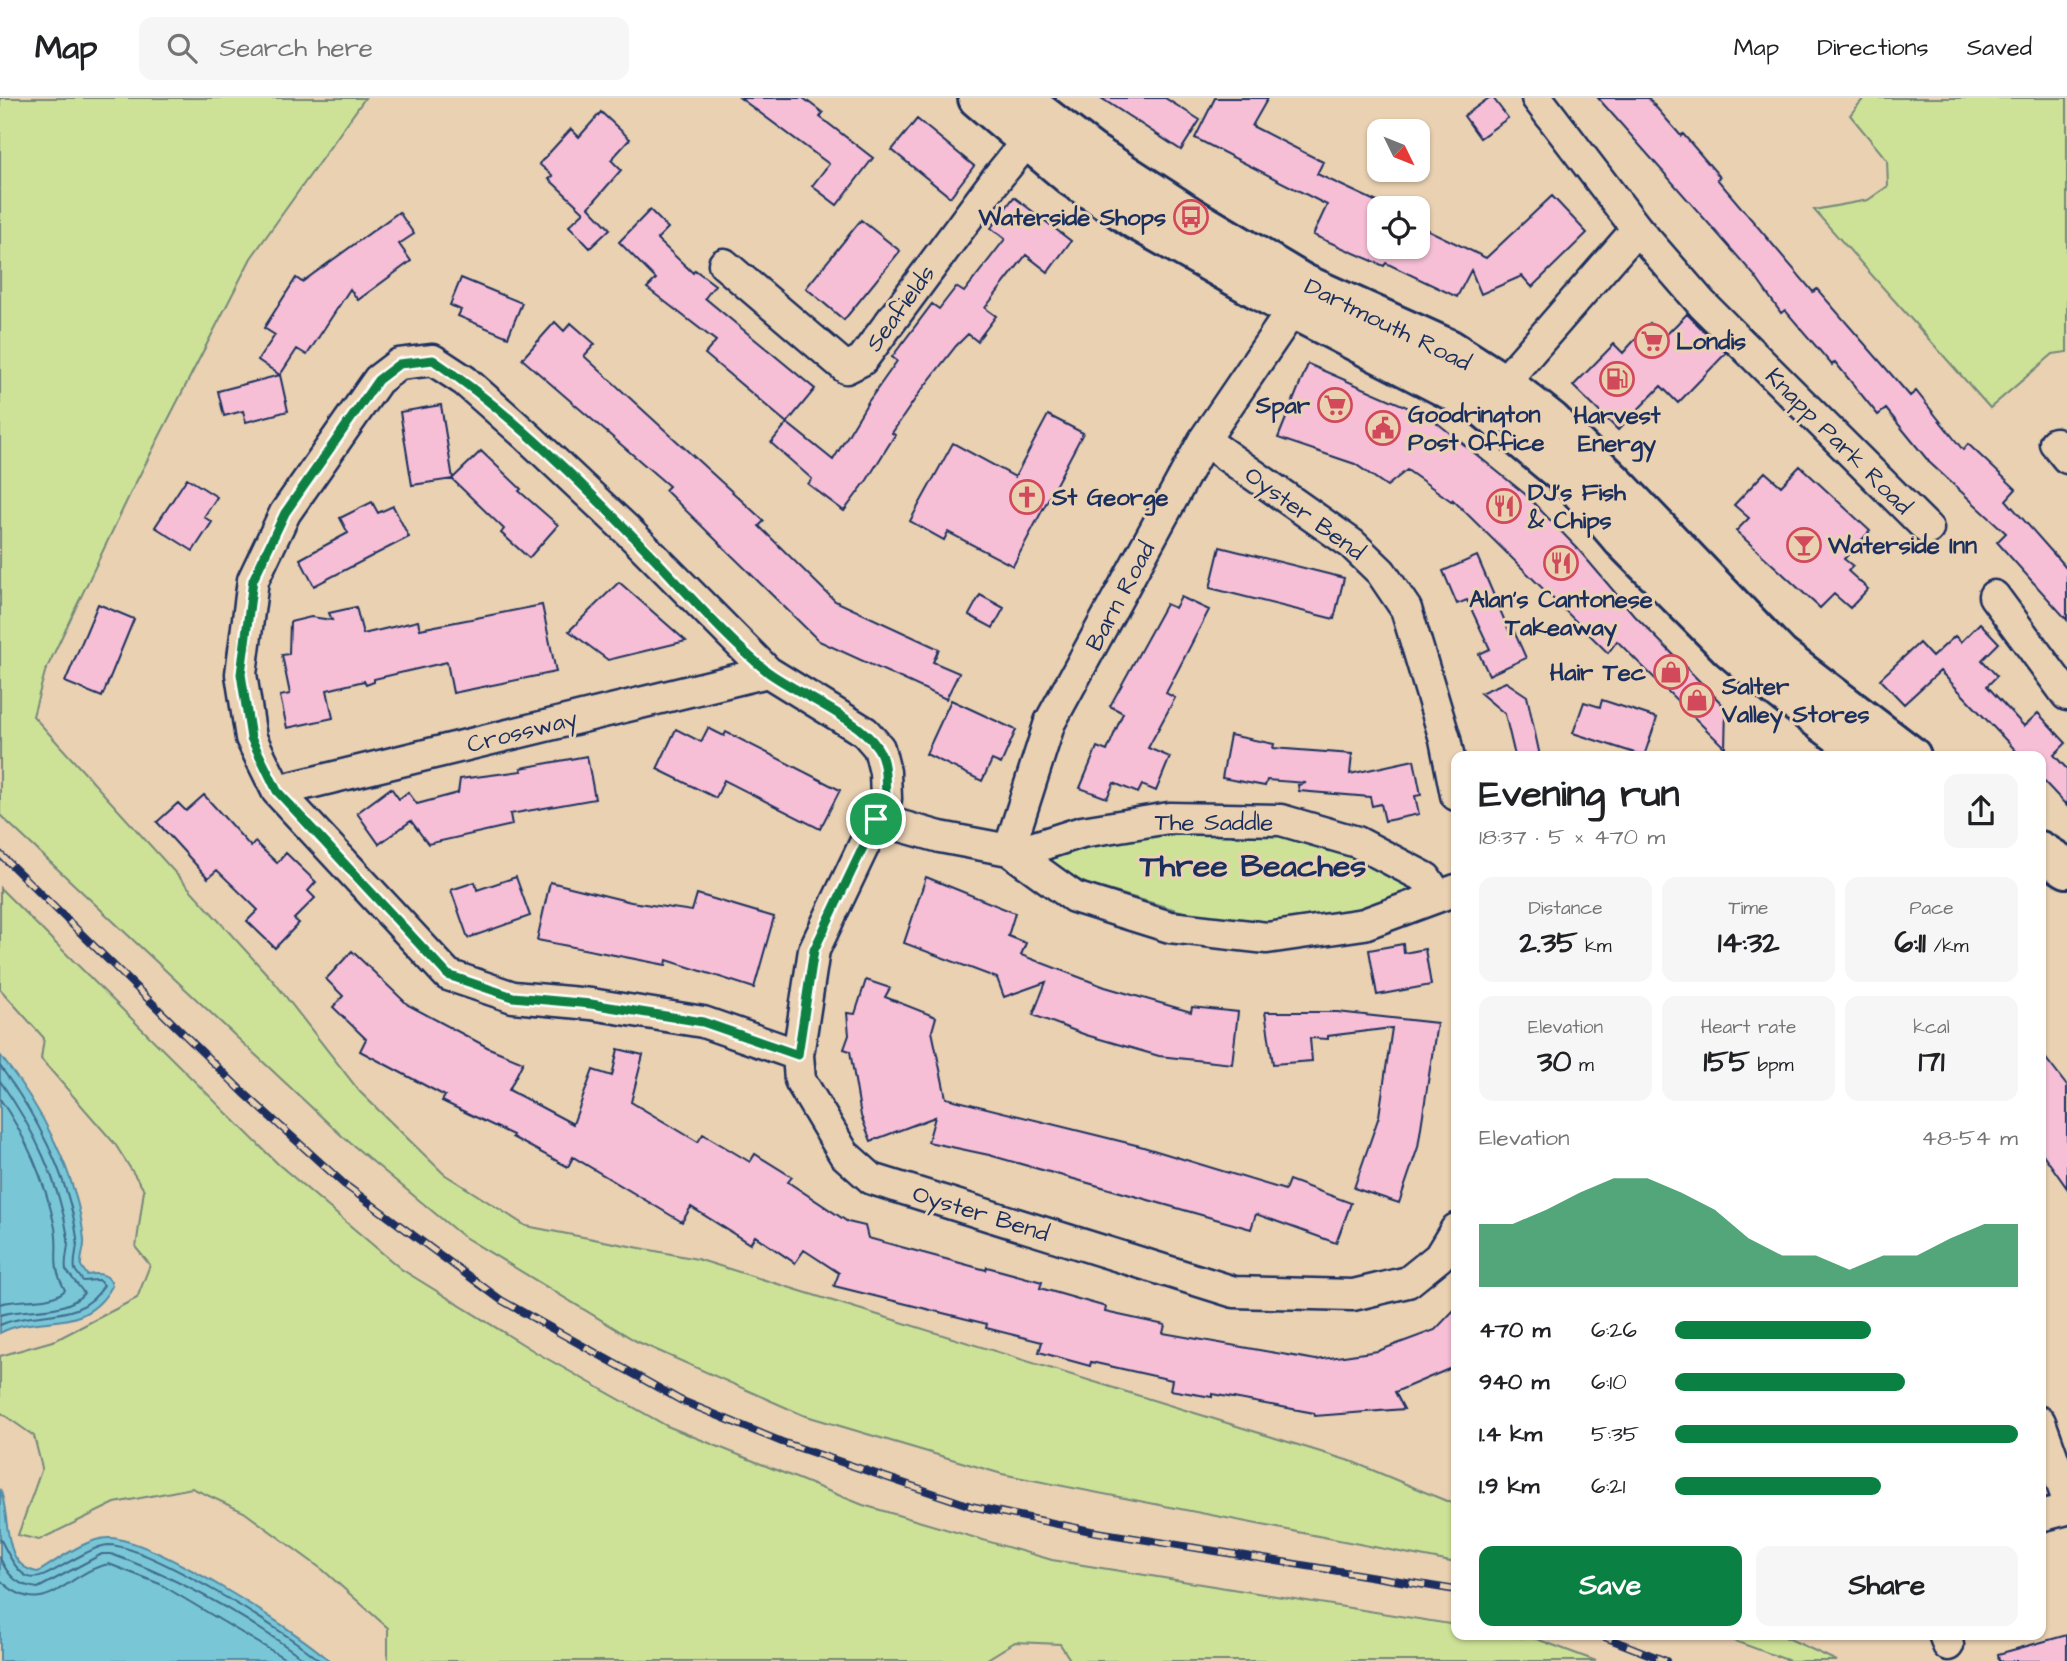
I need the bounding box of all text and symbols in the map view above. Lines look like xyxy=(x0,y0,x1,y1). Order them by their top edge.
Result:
search box xyxy=(139,17,629,80)
text: Map xyxy=(35,25,97,71)
icon: search xyxy=(163,29,201,67)
text: Search here xyxy=(219,30,373,66)
text: Map xyxy=(1734,31,1779,65)
text: Directions xyxy=(1817,31,1929,65)
text: Saved xyxy=(1967,31,2032,65)
north arrow xyxy=(1367,119,1430,182)
map controls xyxy=(1367,119,1430,259)
button: locate xyxy=(1367,196,1430,259)
bus stop icon: Waterside Shops xyxy=(1172,198,1210,236)
place label: Waterside Shops xyxy=(978,201,1166,235)
street label: Seafields xyxy=(858,258,944,359)
street label: Dartmouth Road xyxy=(1299,270,1477,380)
supermarket icon: Londis xyxy=(1633,322,1671,360)
place label: Londis xyxy=(1676,325,1746,359)
fuel station icon: Harvest Energy xyxy=(1598,360,1636,398)
street label: Knapp Park Road xyxy=(1757,361,1919,523)
supermarket icon: Spar xyxy=(1316,386,1354,424)
place label: Spar xyxy=(1255,389,1311,423)
place label: Goodrington Post Office xyxy=(1408,398,1545,460)
place label: Harvest Energy xyxy=(1573,399,1661,463)
public building icon: Goodrington Post Office xyxy=(1364,409,1402,447)
street label: Oyster Bend xyxy=(1237,459,1372,570)
place label: DJ's Fish & Chips xyxy=(1527,476,1627,538)
church icon: St George xyxy=(1008,478,1046,516)
place label: St George xyxy=(1051,481,1168,516)
restaurant icon: DJ's Fish & Chips xyxy=(1485,487,1523,525)
bar icon: Waterside Inn xyxy=(1785,526,1823,564)
place label: Waterside Inn xyxy=(1827,529,1977,563)
street label: Barn Road xyxy=(1078,536,1164,657)
restaurant icon: Alan's Cantonese Takeaway xyxy=(1542,544,1580,582)
place label: Alan's Cantonese Takeaway xyxy=(1469,583,1653,647)
shop icon: Hair Tec xyxy=(1652,653,1690,691)
place label: Hair Tec xyxy=(1550,656,1646,690)
place label: Salter Valley Stores xyxy=(1721,670,1869,734)
shop icon: Salter Valley Stores xyxy=(1678,681,1716,719)
street label: Crossway xyxy=(463,702,581,763)
text: Evening run xyxy=(1479,769,1680,821)
button: share xyxy=(1944,774,2018,848)
pin xyxy=(846,789,906,849)
icon: arrive xyxy=(857,800,895,838)
street label: The Saddle xyxy=(1155,806,1273,840)
text: 18:37 · 5 × 470 m xyxy=(1479,821,1665,853)
district label: Three Beaches xyxy=(1139,844,1366,889)
text: Distance xyxy=(1529,895,1602,922)
text: Time xyxy=(1729,895,1768,922)
text: Pace xyxy=(1909,895,1954,922)
text: 2.35 xyxy=(1520,922,1577,964)
text: 14:32 xyxy=(1718,922,1779,964)
text: 6:11 xyxy=(1894,922,1926,964)
text: km xyxy=(1577,933,1611,960)
text: /km xyxy=(1926,933,1969,960)
text: Elevation xyxy=(1528,1014,1603,1041)
text: Heart rate xyxy=(1701,1014,1796,1041)
text: kcal xyxy=(1913,1014,1950,1041)
text: 30 xyxy=(1537,1041,1571,1083)
text: 155 xyxy=(1704,1041,1750,1083)
text: 171 xyxy=(1918,1041,1945,1083)
text: m xyxy=(1571,1052,1594,1079)
text: bpm xyxy=(1750,1052,1793,1079)
text: Elevation xyxy=(1479,1122,1570,1154)
text: 48–54 m xyxy=(1921,1122,2018,1154)
street label: Oyster Bend xyxy=(908,1177,1053,1252)
text: 470 m xyxy=(1479,1314,1550,1346)
text: 6:26 xyxy=(1591,1314,1637,1346)
text: 940 m xyxy=(1479,1366,1549,1398)
text: 6:10 xyxy=(1591,1366,1627,1398)
text: 1.4 km xyxy=(1479,1418,1542,1450)
text: 5:35 xyxy=(1591,1418,1639,1450)
text: 1.9 km xyxy=(1479,1470,1540,1502)
text: 6:21 xyxy=(1591,1470,1625,1502)
button: Save xyxy=(1479,1546,1742,1626)
button: Share xyxy=(1756,1546,2018,1626)

